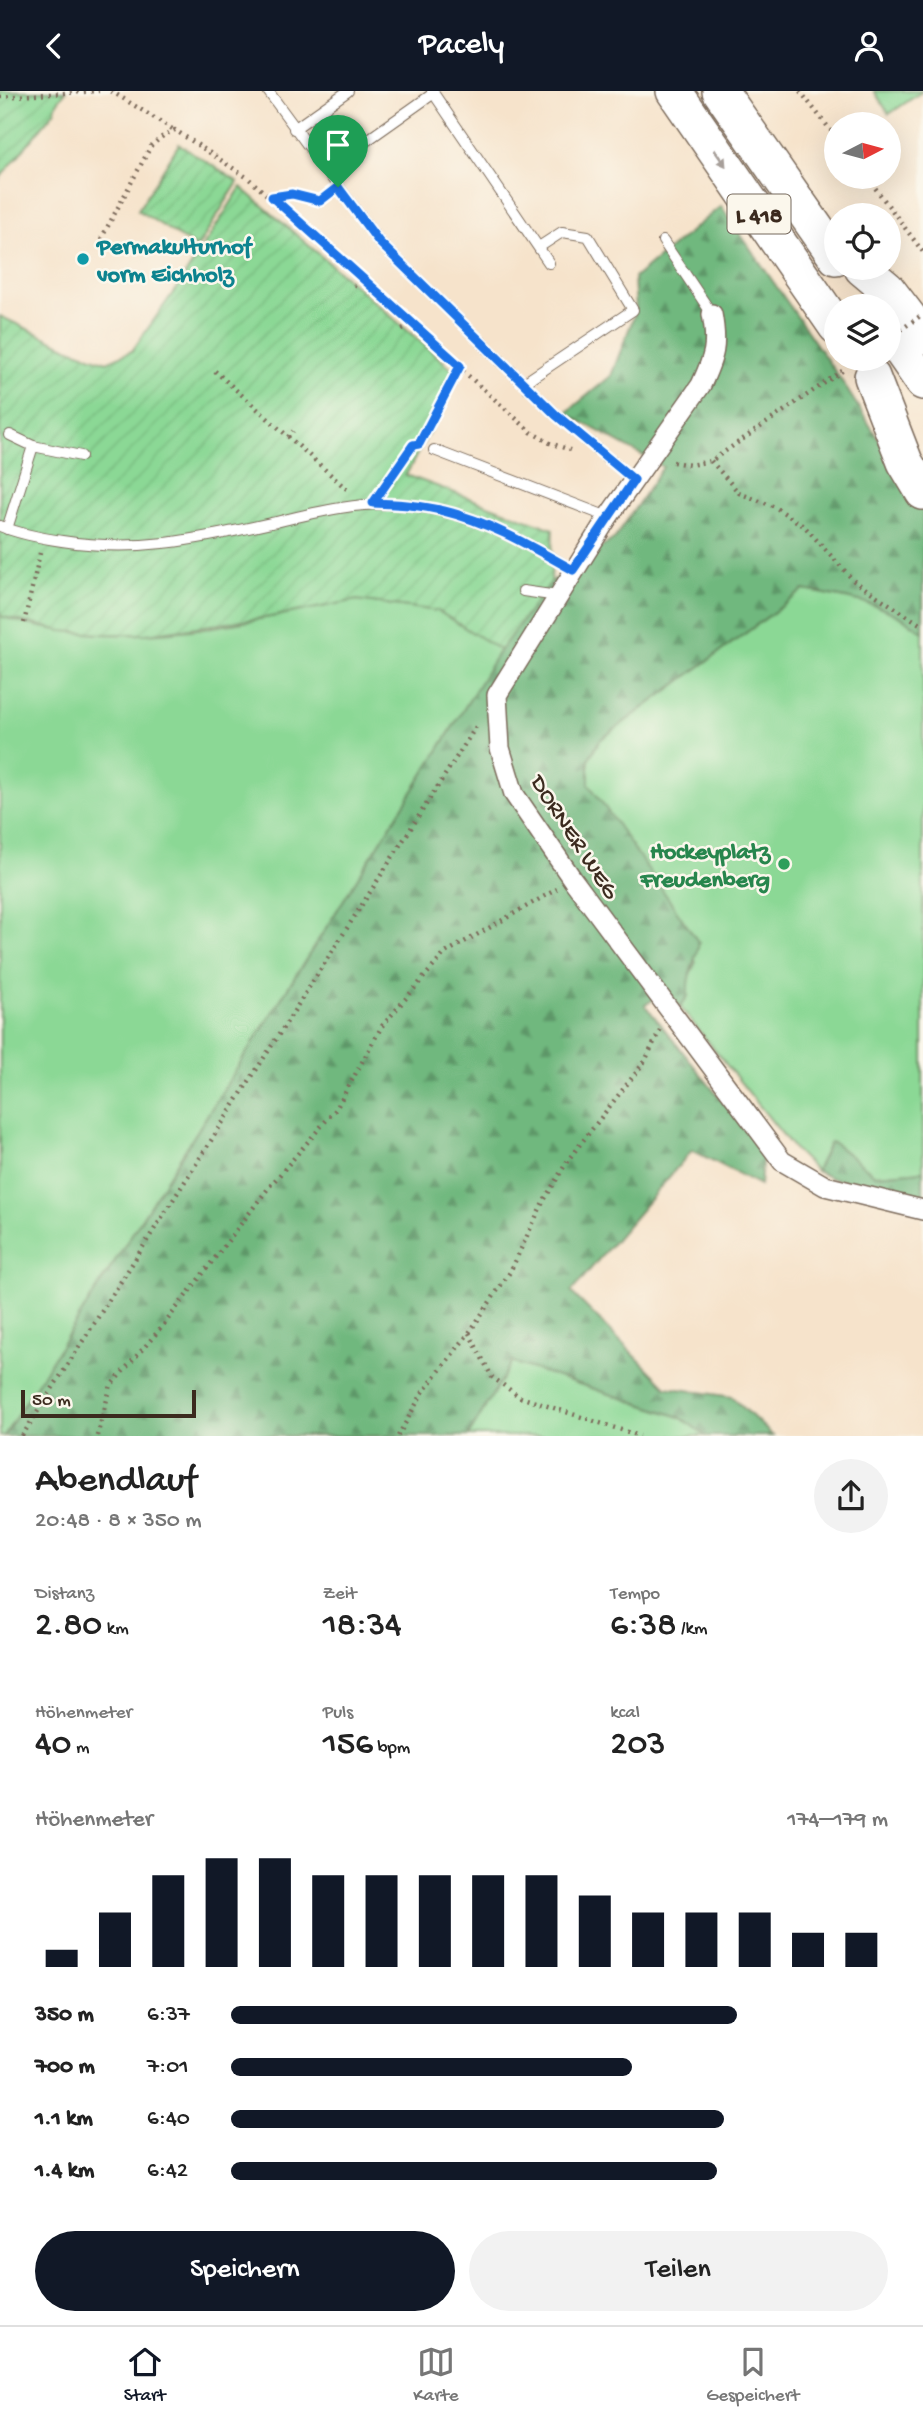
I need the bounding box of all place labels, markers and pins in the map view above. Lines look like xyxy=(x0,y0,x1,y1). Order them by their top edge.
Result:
pin xyxy=(308,115,368,187)
place label: Permakulturhof vorm Eichholz xyxy=(95,234,254,291)
marker: Permakulturhof vorm Eichholz xyxy=(75,251,91,267)
place label: Hockeyplatz Freudenberg xyxy=(640,839,771,896)
marker: Hockeyplatz Freudenberg xyxy=(776,856,792,872)

